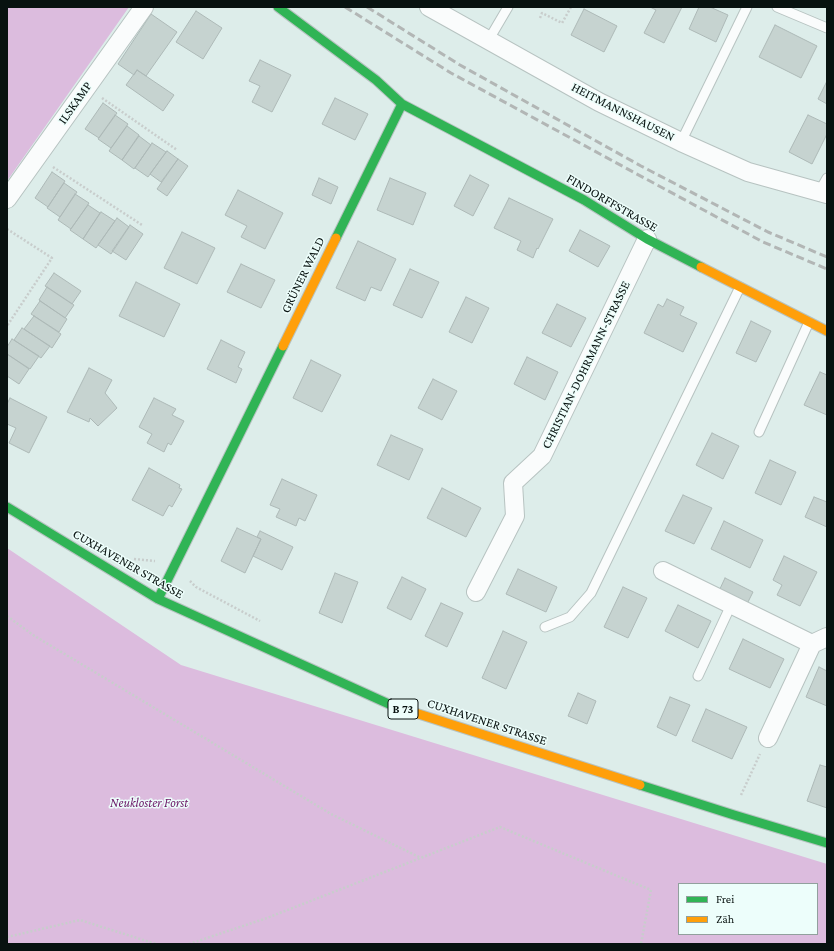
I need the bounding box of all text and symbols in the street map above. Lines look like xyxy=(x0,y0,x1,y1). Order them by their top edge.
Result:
street label: ILSKAMP xyxy=(55,79,95,127)
street label: HEITMANNSHAUSEN xyxy=(569,79,677,145)
street label: FINDORFFSTRASSE xyxy=(564,171,660,235)
street label: GRÜNER WALD xyxy=(278,234,328,316)
street label: CHRISTIAN-DOHRMANN-STRASSE xyxy=(539,279,633,451)
street label: CUXHAVENER STRASSE xyxy=(70,526,186,602)
street label: CUXHAVENER STRASSE xyxy=(425,695,549,749)
road number: B 73 xyxy=(388,699,418,719)
park label: Neukloster Forst xyxy=(110,795,188,811)
legend xyxy=(678,883,818,935)
text: Frei xyxy=(716,892,734,906)
text: Zäh xyxy=(716,912,734,926)

